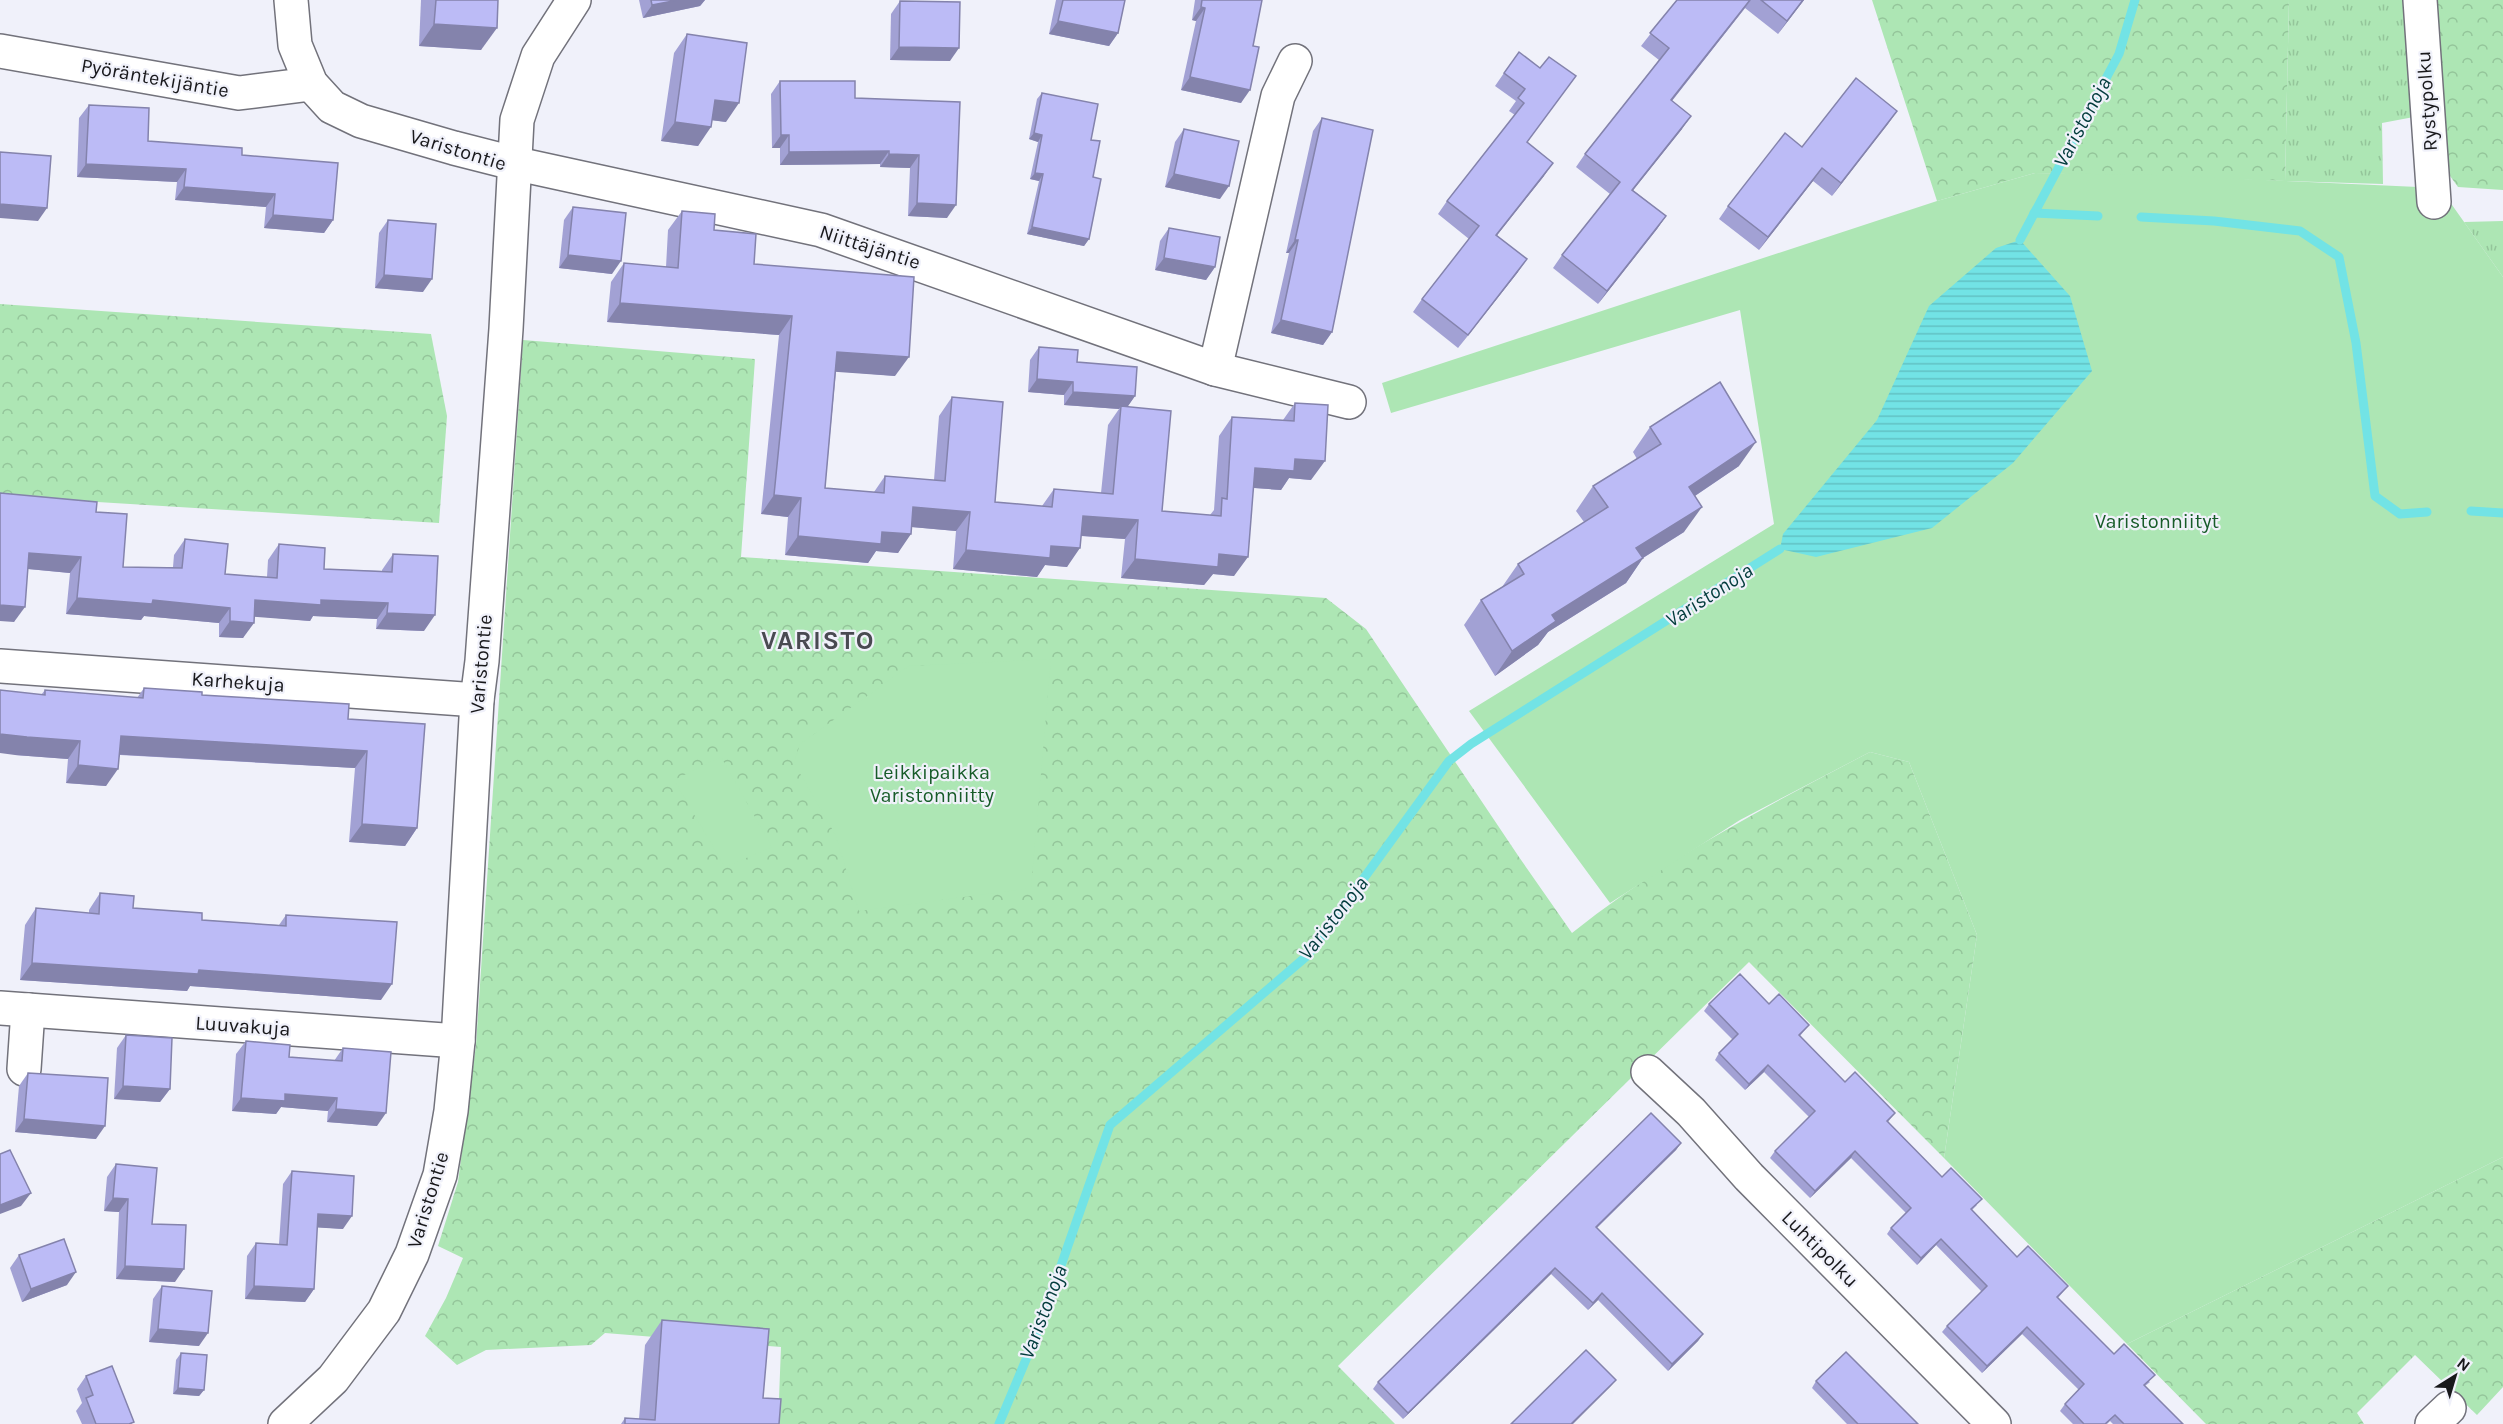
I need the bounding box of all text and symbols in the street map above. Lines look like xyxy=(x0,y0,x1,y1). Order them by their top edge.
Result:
street label: Rystypolku xyxy=(2412,50,2442,152)
street label: Pyöräntekijäntie xyxy=(79,54,231,102)
water label: Varistonoja xyxy=(2048,73,2116,171)
street label: Varistontie xyxy=(407,124,509,176)
street label: Niittäjäntie xyxy=(817,220,923,274)
park label: Varistonniityt xyxy=(2095,510,2220,533)
water label: Varistonoja xyxy=(1661,558,1757,632)
street label: Varistontie xyxy=(465,613,497,715)
district label: VARISTO xyxy=(761,625,875,656)
street label: Karhekuja xyxy=(191,667,285,697)
park label: Leikkipaikka Varistonniitty xyxy=(870,761,994,807)
water label: Varistonoja xyxy=(1293,872,1373,964)
street label: Luuvakuja xyxy=(195,1011,291,1041)
street label: Varistontie xyxy=(402,1149,454,1251)
street label: Luhtipolku xyxy=(1777,1206,1863,1292)
water label: Varistonoja xyxy=(1014,1261,1072,1363)
north arrow xyxy=(2425,1346,2485,1406)
text: N xyxy=(2453,1353,2474,1375)

